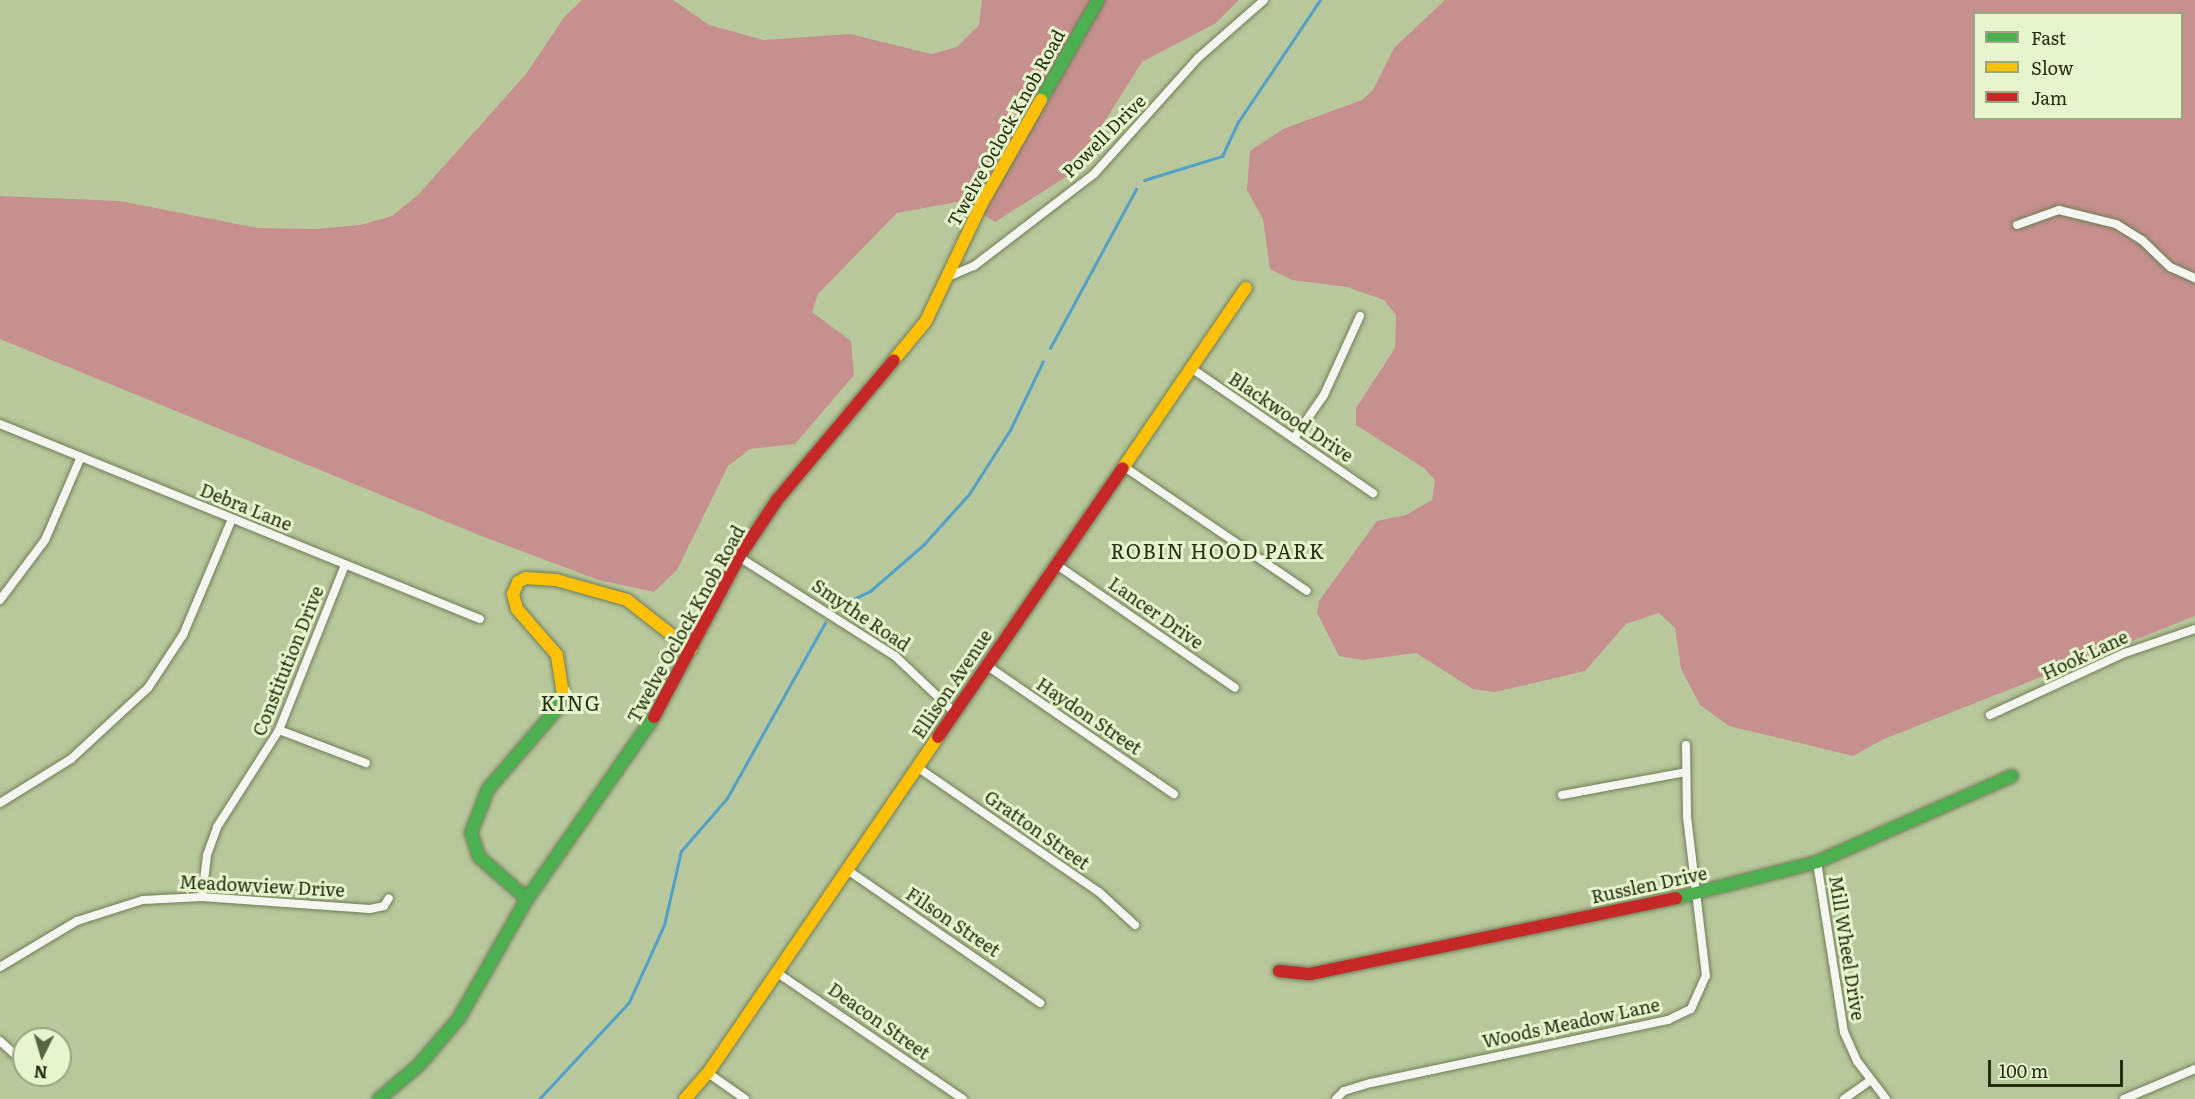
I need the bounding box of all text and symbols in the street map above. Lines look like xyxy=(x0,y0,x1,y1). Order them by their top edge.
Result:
legend xyxy=(1973,12,2183,120)
text: Fast xyxy=(2031,24,2066,51)
street label: Twelve Oclock Knob Road xyxy=(943,26,1069,230)
text: Slow xyxy=(2031,54,2073,81)
text: Jam xyxy=(2031,84,2067,111)
street label: Powell Drive xyxy=(1058,90,1150,182)
street label: Blackwood Drive xyxy=(1225,367,1357,467)
street label: Debra Lane xyxy=(197,479,295,535)
street label: Twelve Oclock Knob Road xyxy=(623,522,749,726)
district label: ROBIN HOOD PARK xyxy=(1110,538,1326,562)
street label: Lancer Drive xyxy=(1105,573,1207,653)
street label: Smythe Road xyxy=(808,574,914,656)
street label: Constitution Drive xyxy=(248,583,328,739)
street label: Ellison Avenue xyxy=(908,625,996,743)
street label: Hook Lane xyxy=(2039,626,2131,684)
street label: Haydon Street xyxy=(1032,673,1146,759)
district label: KING xyxy=(541,690,601,714)
street label: Gratton Street xyxy=(980,786,1094,874)
street label: Russlen Drive xyxy=(1589,862,1709,908)
street label: Meadowview Drive xyxy=(179,871,345,901)
street label: Mill Wheel Drive xyxy=(1825,874,1869,1022)
street label: Filson Street xyxy=(902,883,1004,961)
street label: Deacon Street xyxy=(824,978,934,1064)
street label: Woods Meadow Lane xyxy=(1480,994,1662,1052)
north arrow xyxy=(12,1027,72,1087)
scale bar xyxy=(1991,1048,2126,1086)
text: 100 m xyxy=(1999,1057,2048,1084)
text: N xyxy=(33,1060,48,1085)

